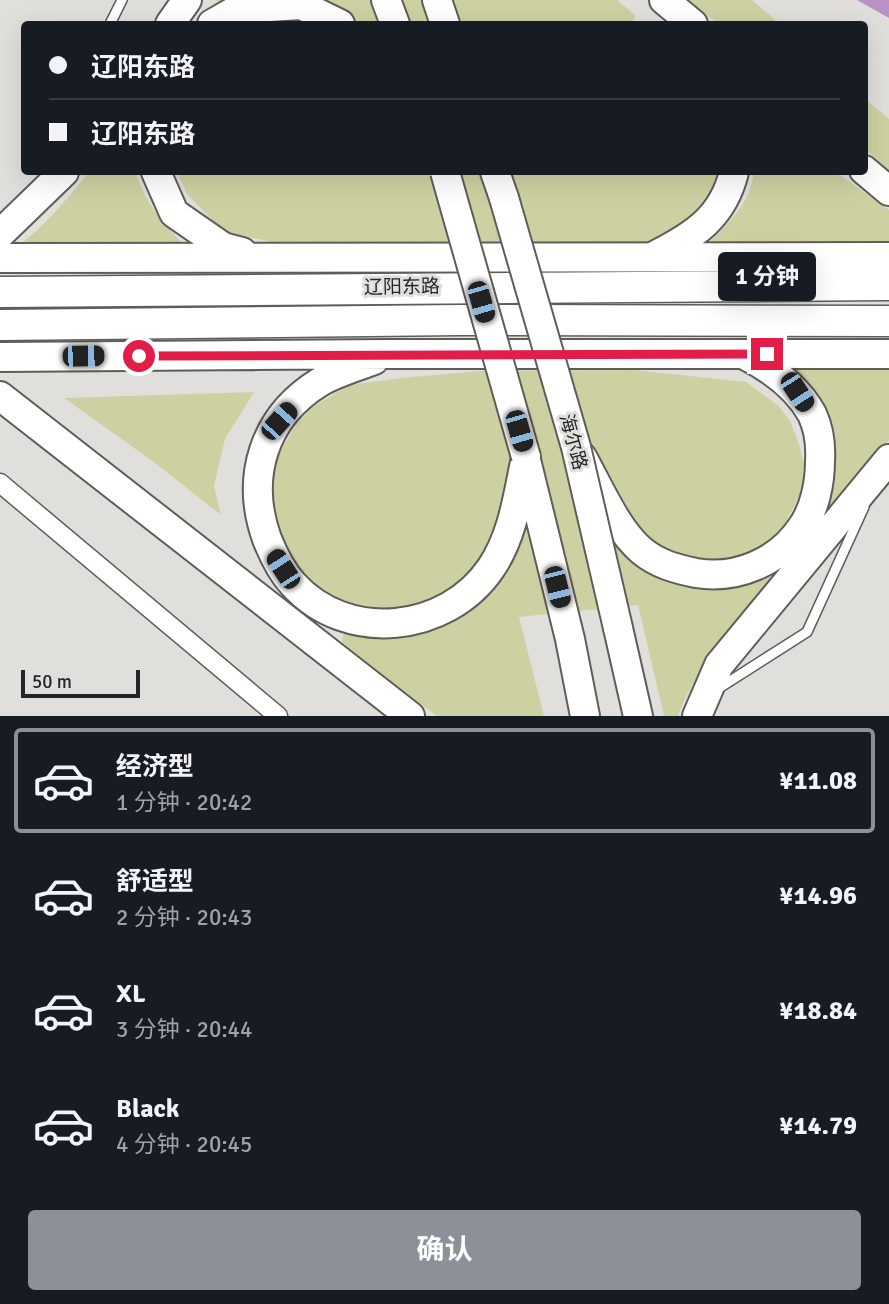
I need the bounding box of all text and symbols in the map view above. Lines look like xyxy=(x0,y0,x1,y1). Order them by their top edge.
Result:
text: 辽阳东路 xyxy=(91,52,195,84)
text: 辽阳东路 xyxy=(91,119,195,151)
callout: 1 分钟 xyxy=(718,252,816,302)
text: 1 分钟 xyxy=(735,262,799,291)
street label: 辽阳东路 xyxy=(364,274,440,300)
car xyxy=(466,279,497,325)
route end xyxy=(751,338,783,370)
route start xyxy=(123,340,155,372)
car xyxy=(62,345,105,367)
car xyxy=(777,369,818,415)
car xyxy=(258,398,301,444)
car xyxy=(504,408,535,454)
street label: 海尔路 xyxy=(554,411,592,473)
car xyxy=(263,546,304,592)
car xyxy=(542,564,573,610)
scale bar xyxy=(21,667,140,699)
text: 50 m xyxy=(32,670,72,694)
icon: car xyxy=(32,749,95,812)
text: 经济型 xyxy=(116,751,194,783)
text: ¥11.08 xyxy=(779,765,857,797)
text: 1 分钟 · 20:42 xyxy=(116,788,252,817)
icon: car xyxy=(32,864,95,927)
text: 舒适型 xyxy=(116,866,194,898)
text: ¥14.96 xyxy=(779,880,857,912)
text: 2 分钟 · 20:43 xyxy=(116,903,252,932)
text: XL xyxy=(116,978,146,1010)
icon: car xyxy=(32,979,95,1042)
text: ¥18.84 xyxy=(779,995,857,1027)
text: 3 分钟 · 20:44 xyxy=(116,1015,252,1044)
text: Black xyxy=(116,1093,179,1125)
icon: car xyxy=(32,1094,95,1157)
text: ¥14.79 xyxy=(779,1110,857,1142)
text: 4 分钟 · 20:45 xyxy=(116,1130,252,1159)
button: 确认 xyxy=(28,1210,861,1290)

